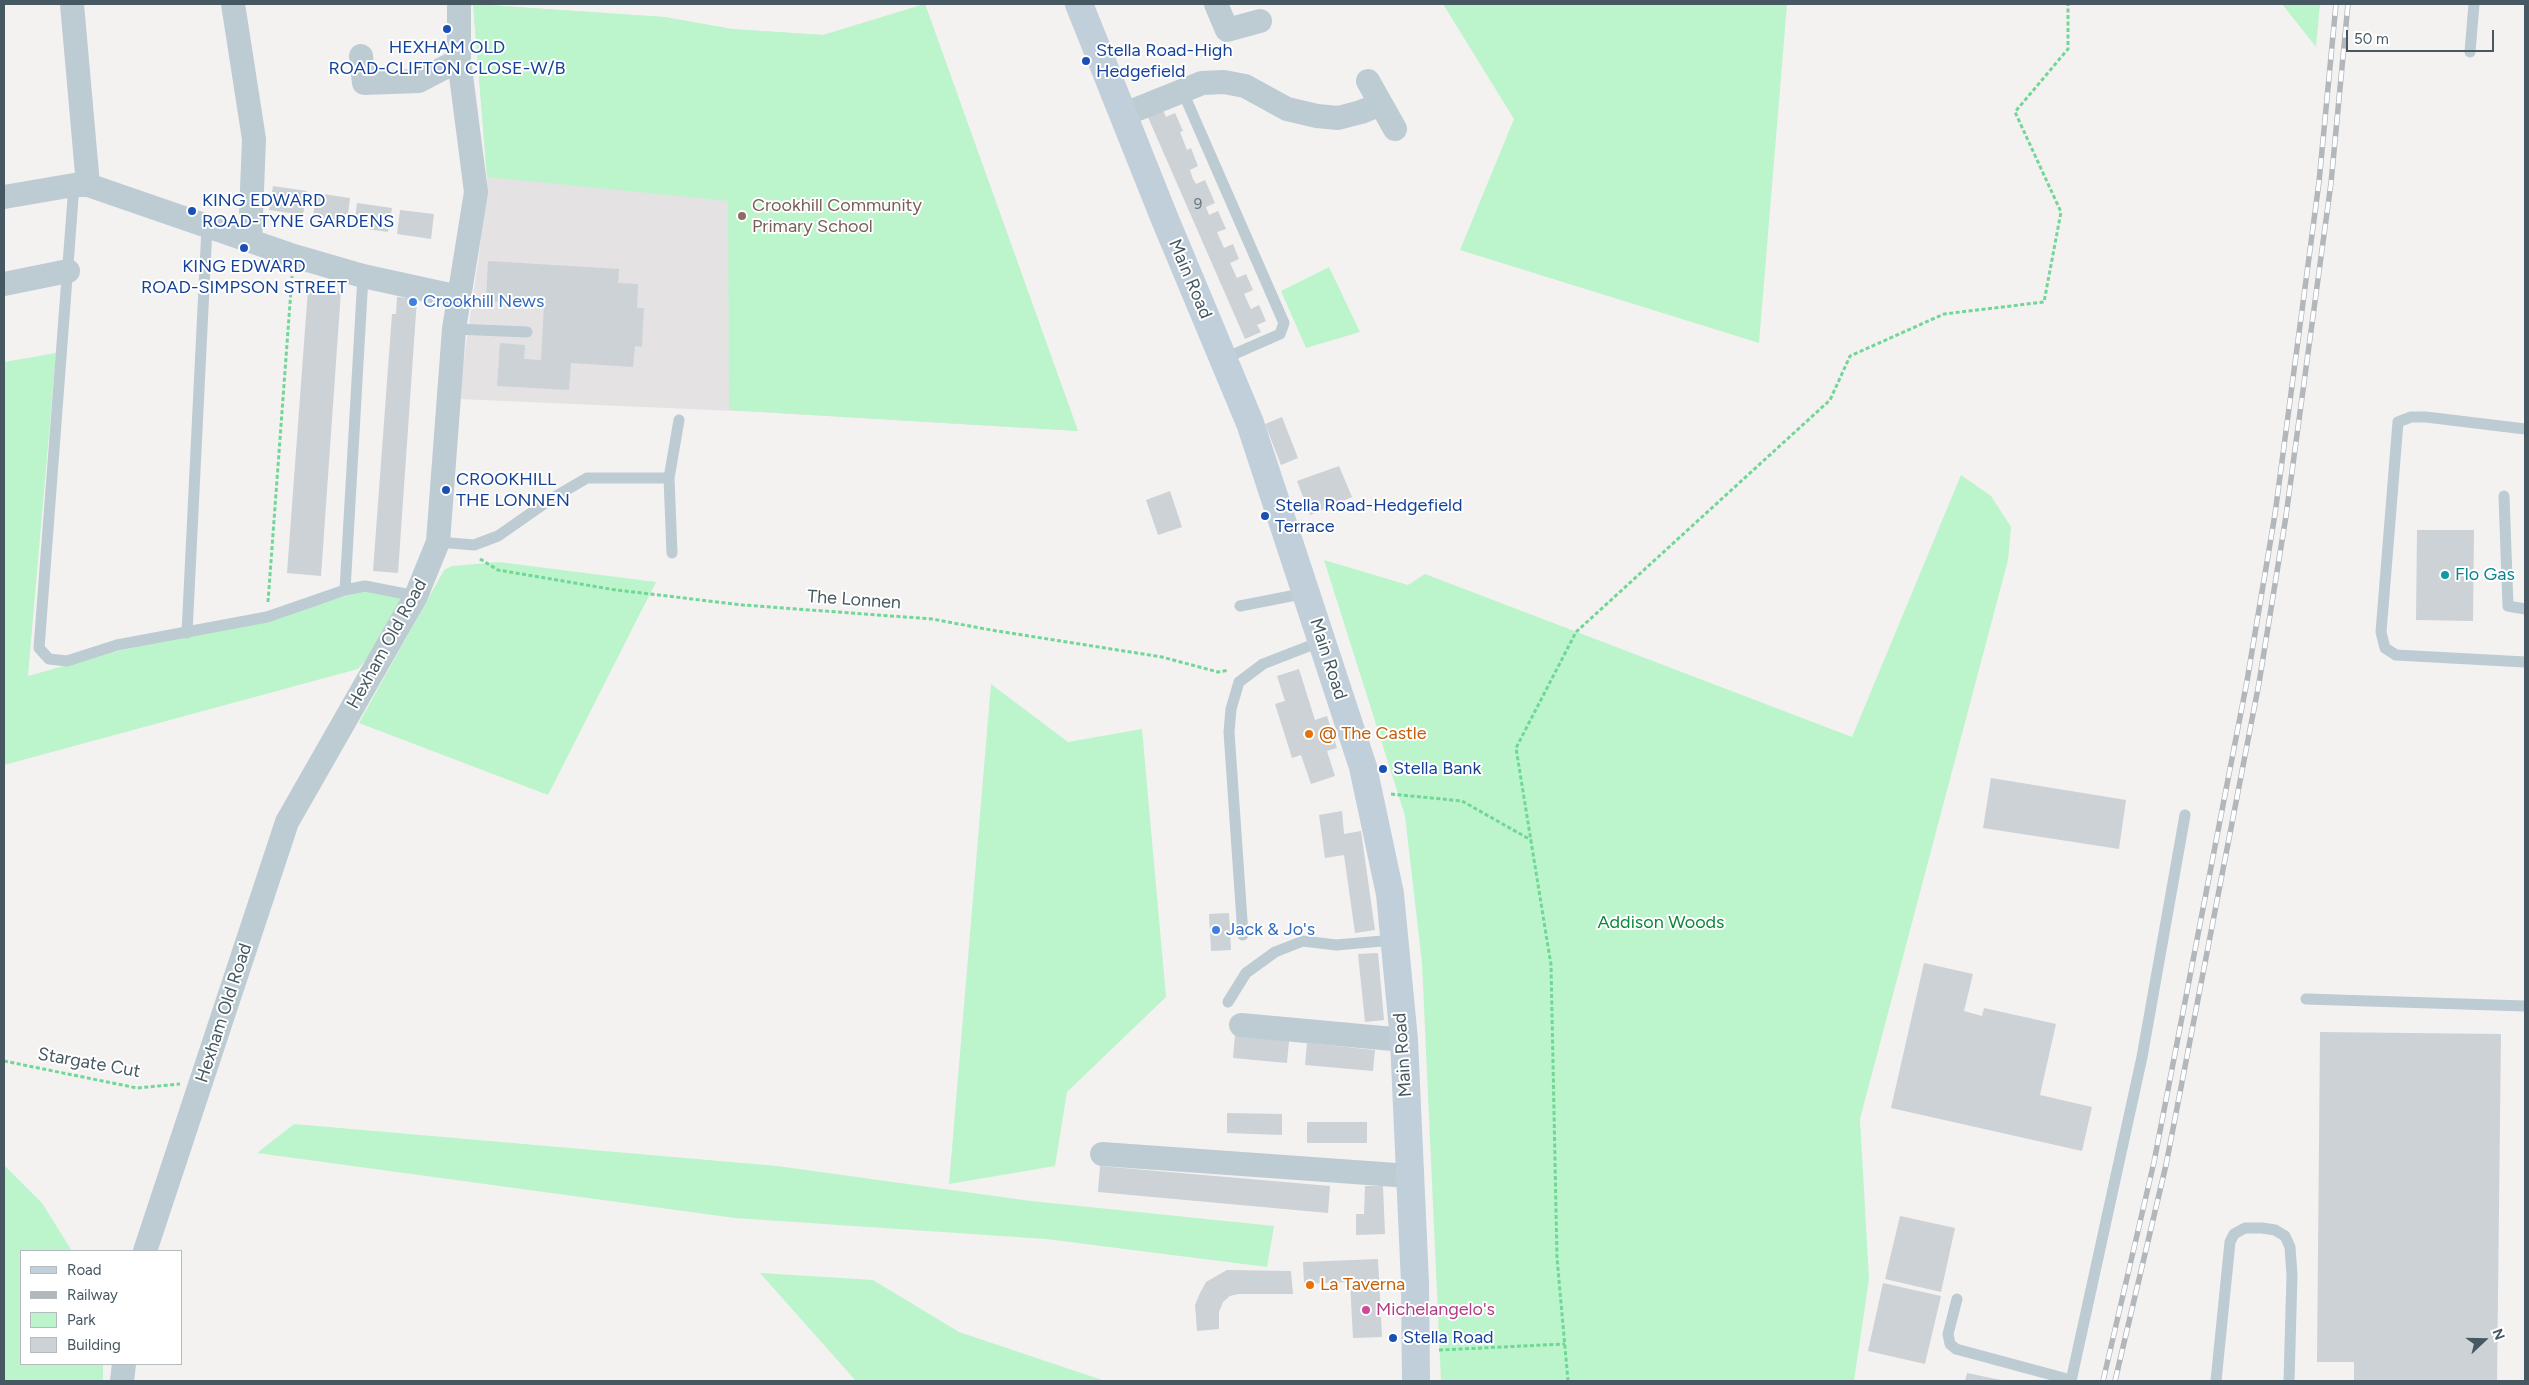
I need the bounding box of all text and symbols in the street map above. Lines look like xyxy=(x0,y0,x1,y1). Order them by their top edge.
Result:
scale bar xyxy=(2349,20,2496,52)
marker: HEXHAM OLD ROAD-CLIFTON CLOSE-W/B xyxy=(441,23,453,35)
text: 50 m xyxy=(2354,30,2389,48)
place label: HEXHAM OLD ROAD-CLIFTON CLOSE-W/B xyxy=(328,37,566,80)
place label: Stella Road-High Hedgefield xyxy=(1096,40,1232,82)
marker: Stella Road-High Hedgefield xyxy=(1080,55,1092,67)
place label: KING EDWARD ROAD-TYNE GARDENS xyxy=(202,190,394,232)
place label: Crookhill Community Primary School xyxy=(752,195,922,238)
house number: 9 xyxy=(1194,196,1202,214)
marker: KING EDWARD ROAD-TYNE GARDENS xyxy=(186,205,198,217)
marker: Crookhill Community Primary School xyxy=(736,210,748,222)
street label: Main Road xyxy=(1164,236,1216,322)
marker: KING EDWARD ROAD-SIMPSON STREET xyxy=(238,242,250,254)
place label: KING EDWARD ROAD-SIMPSON STREET xyxy=(141,256,347,298)
place label: Crookhill News xyxy=(423,291,544,313)
marker: Crookhill News xyxy=(407,296,419,308)
place label: CROOKHILL THE LONNEN xyxy=(456,469,570,512)
marker: CROOKHILL THE LONNEN xyxy=(440,484,452,496)
place label: Stella Road-Hedgefield Terrace xyxy=(1275,495,1463,538)
marker: Stella Road-Hedgefield Terrace xyxy=(1259,510,1271,522)
place label: Flo Gas xyxy=(2455,564,2515,586)
marker: Flo Gas xyxy=(2439,569,2451,581)
street label: Hexham Old Road xyxy=(342,575,432,713)
street label: The Lonnen xyxy=(806,586,902,614)
street label: Main Road xyxy=(1305,615,1351,703)
place label: @ The Castle xyxy=(1319,723,1427,745)
marker: @ The Castle xyxy=(1303,728,1315,740)
place label: Stella Bank xyxy=(1393,758,1481,780)
marker: Stella Bank xyxy=(1377,763,1389,775)
park label: Addison Woods xyxy=(1597,912,1725,934)
place label: Jack & Jo's xyxy=(1226,919,1315,941)
marker: Jack & Jo's xyxy=(1210,924,1222,936)
street label: Hexham Old Road xyxy=(191,941,257,1085)
street label: Main Road xyxy=(1389,1012,1417,1098)
street label: Stargate Cut xyxy=(36,1043,142,1083)
legend xyxy=(20,1250,182,1365)
text: Road xyxy=(67,1261,102,1279)
place label: La Taverna xyxy=(1320,1274,1405,1296)
marker: La Taverna xyxy=(1304,1279,1316,1291)
text: Railway xyxy=(67,1286,118,1304)
place label: Michelangelo's xyxy=(1376,1299,1495,1321)
marker: Michelangelo's xyxy=(1360,1304,1372,1316)
text: Park xyxy=(67,1311,96,1329)
north arrow xyxy=(2459,1315,2509,1365)
text: N xyxy=(2489,1326,2508,1343)
place label: Stella Road xyxy=(1403,1327,1494,1349)
marker: Stella Road xyxy=(1387,1332,1399,1344)
text: Building xyxy=(67,1336,121,1354)

